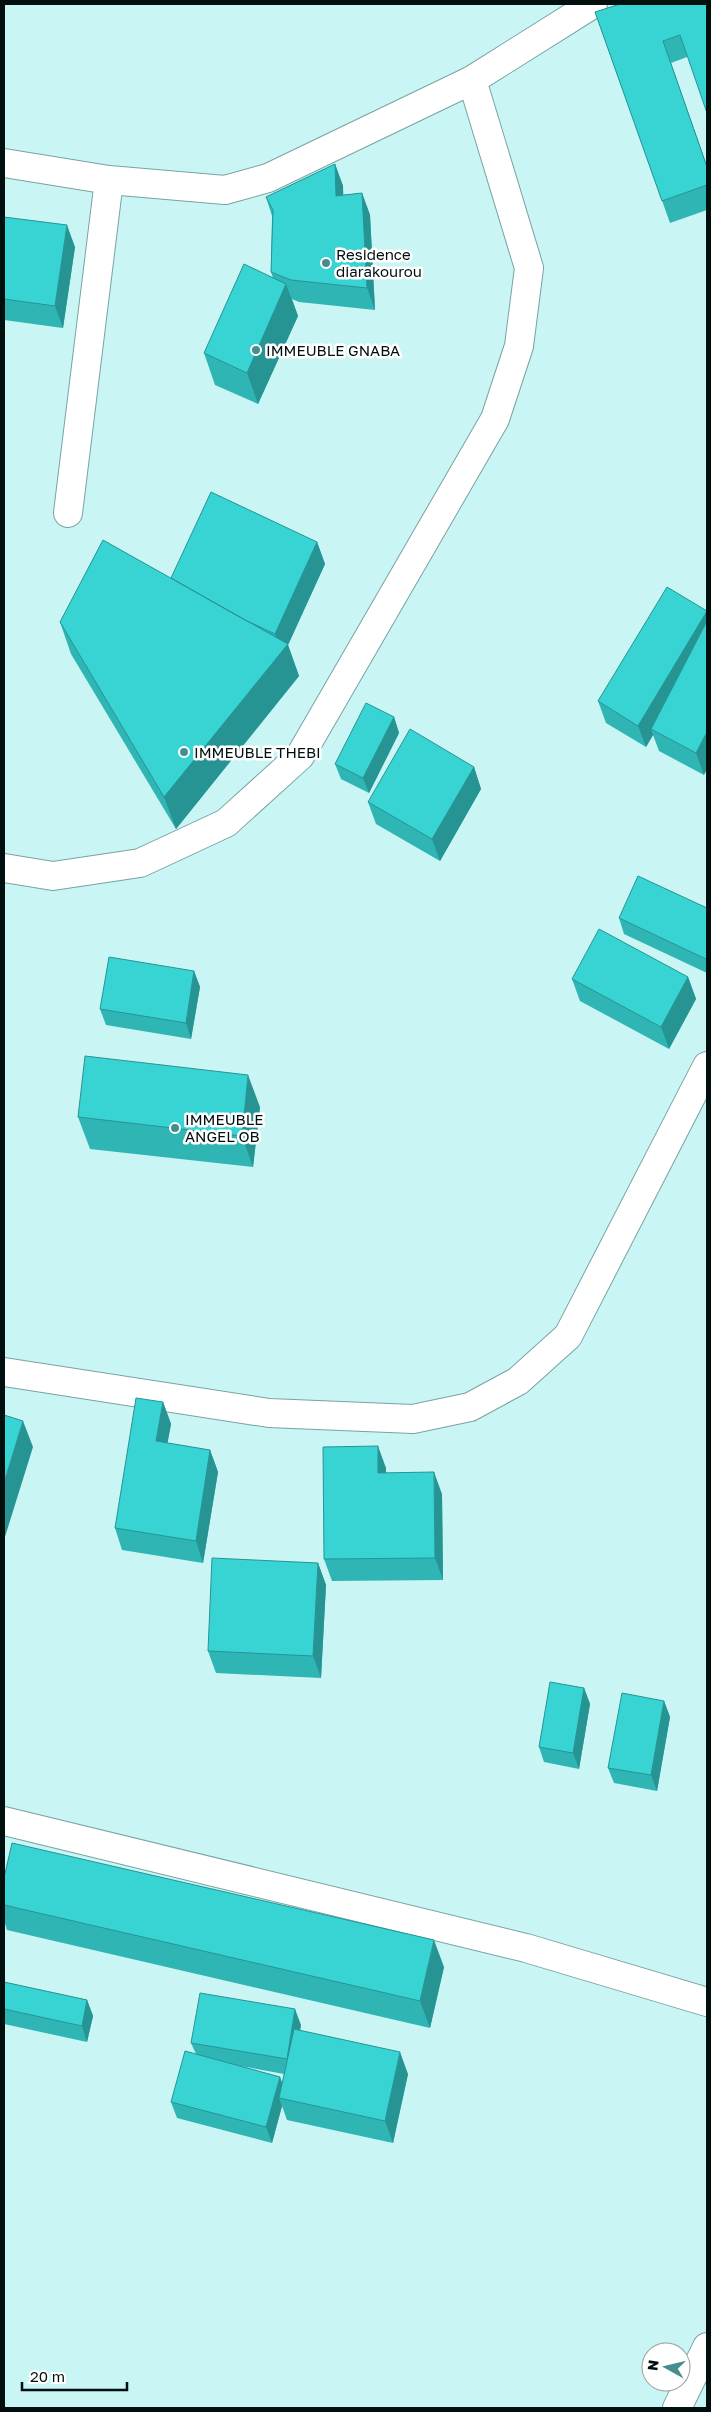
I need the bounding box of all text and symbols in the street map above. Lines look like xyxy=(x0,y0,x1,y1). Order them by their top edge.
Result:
place label: Residence diarakourou xyxy=(336,245,422,280)
marker: Residence diarakourou xyxy=(320,257,332,269)
place label: IMMEUBLE GNABA xyxy=(266,341,400,359)
marker: IMMEUBLE GNABA xyxy=(250,344,262,356)
place label: IMMEUBLE THEBI xyxy=(194,743,321,761)
marker: IMMEUBLE THEBI xyxy=(178,746,190,758)
place label: IMMEUBLE ANGEL OB xyxy=(185,1110,263,1145)
marker: IMMEUBLE ANGEL OB xyxy=(169,1122,181,1134)
north arrow xyxy=(641,2342,691,2392)
text: N xyxy=(643,2359,662,2372)
scale bar xyxy=(22,2360,128,2392)
text: 20 m xyxy=(30,2367,65,2385)

